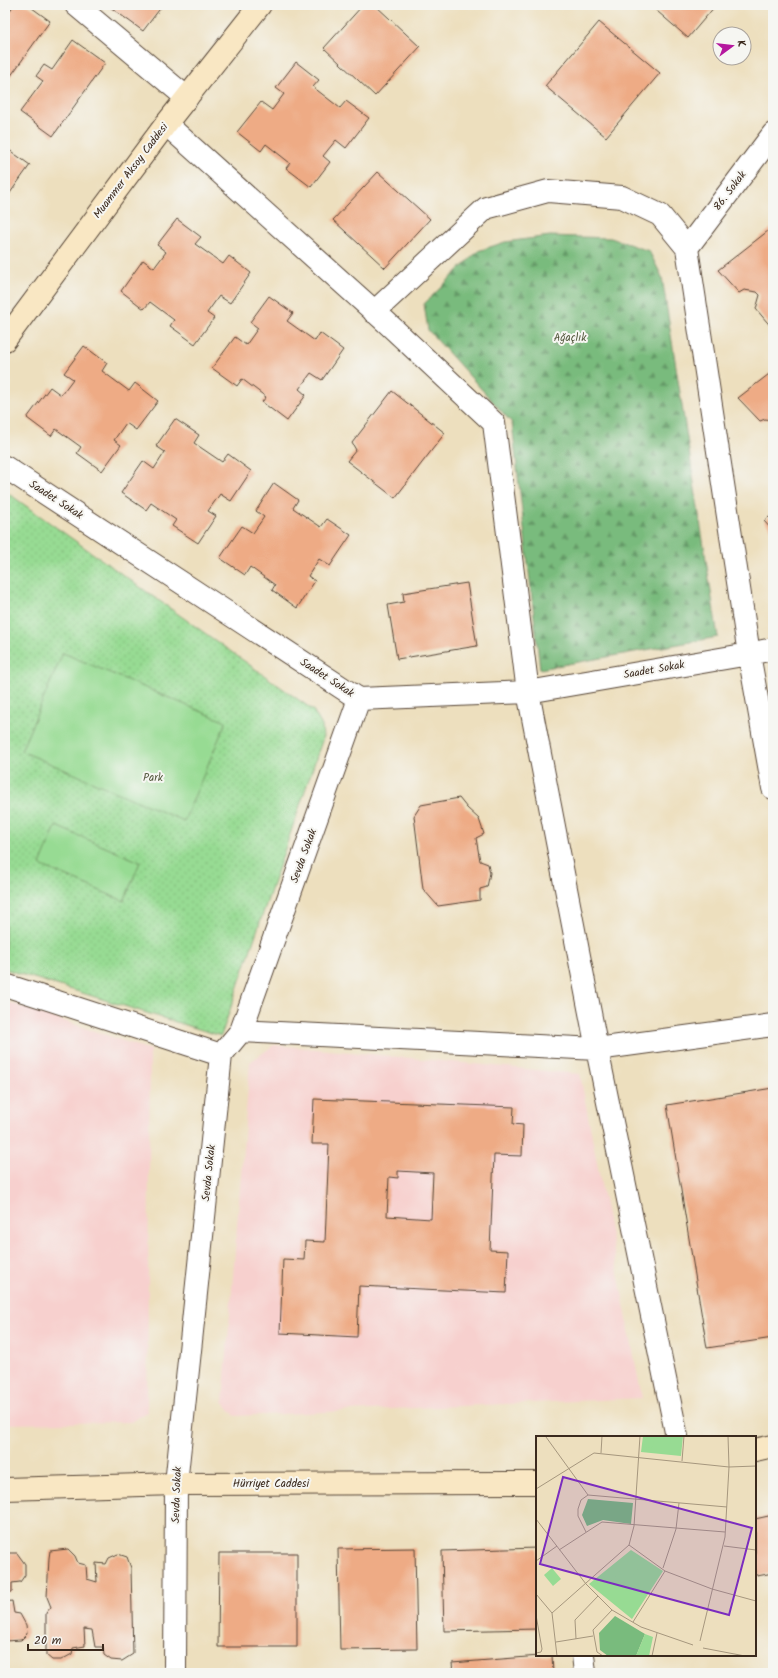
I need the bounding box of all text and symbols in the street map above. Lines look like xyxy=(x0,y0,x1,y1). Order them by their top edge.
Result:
north arrow xyxy=(712,26,752,66)
text: K xyxy=(731,38,750,50)
street label: Muammer Aksoy Caddesi xyxy=(89,119,173,223)
street label: 86. Sokak xyxy=(709,167,752,215)
park label: Ağaçlık xyxy=(554,329,587,347)
street label: Saadet Sokak xyxy=(25,476,87,525)
street label: Saadet Sokak xyxy=(296,654,358,703)
street label: Saadet Sokak xyxy=(622,656,687,684)
park label: Park xyxy=(143,769,164,787)
street label: Sevda Sokak xyxy=(286,825,322,886)
street label: Sevda Sokak xyxy=(197,1143,221,1202)
inset map xyxy=(536,1436,756,1656)
street label: Sevda Sokak xyxy=(167,1465,187,1524)
street label: Hürriyet Caddesi xyxy=(233,1475,310,1493)
scale bar xyxy=(28,1626,103,1652)
text: 20 m xyxy=(34,1631,62,1650)

